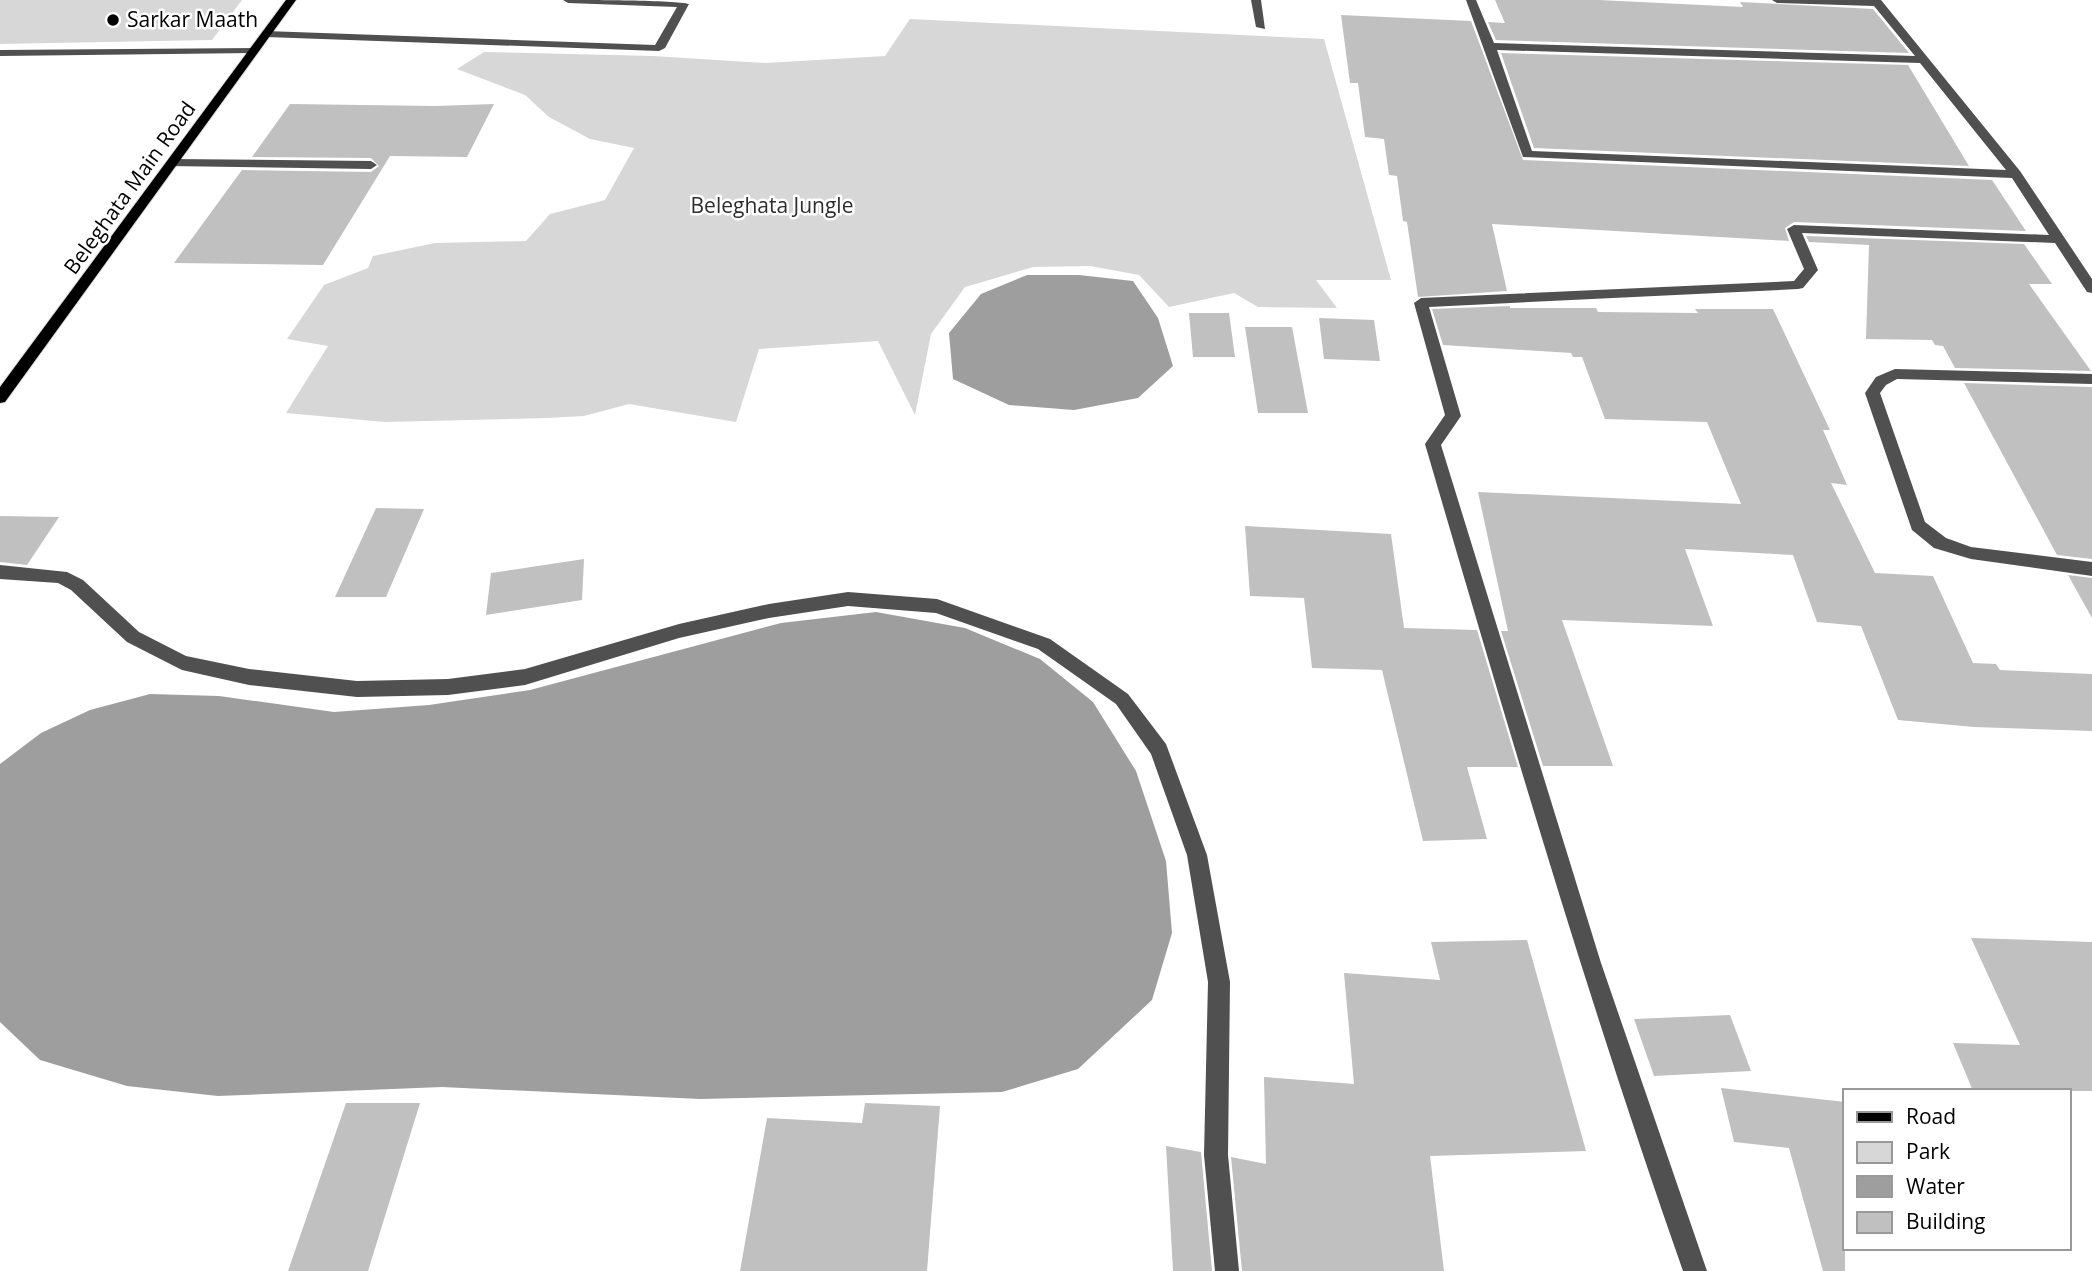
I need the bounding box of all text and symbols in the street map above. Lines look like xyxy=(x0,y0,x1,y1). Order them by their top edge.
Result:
place label: Sarkar Maath xyxy=(127,5,258,33)
marker: Sarkar Maath xyxy=(105,12,121,28)
street label: Beleghata Main Road xyxy=(57,95,201,280)
park label: Beleghata Jungle xyxy=(691,191,853,219)
legend xyxy=(1843,1089,2071,1250)
text: Road xyxy=(1906,1102,1956,1130)
text: Park xyxy=(1906,1137,1950,1165)
text: Water xyxy=(1906,1172,1965,1200)
text: Building xyxy=(1906,1207,1985,1235)

